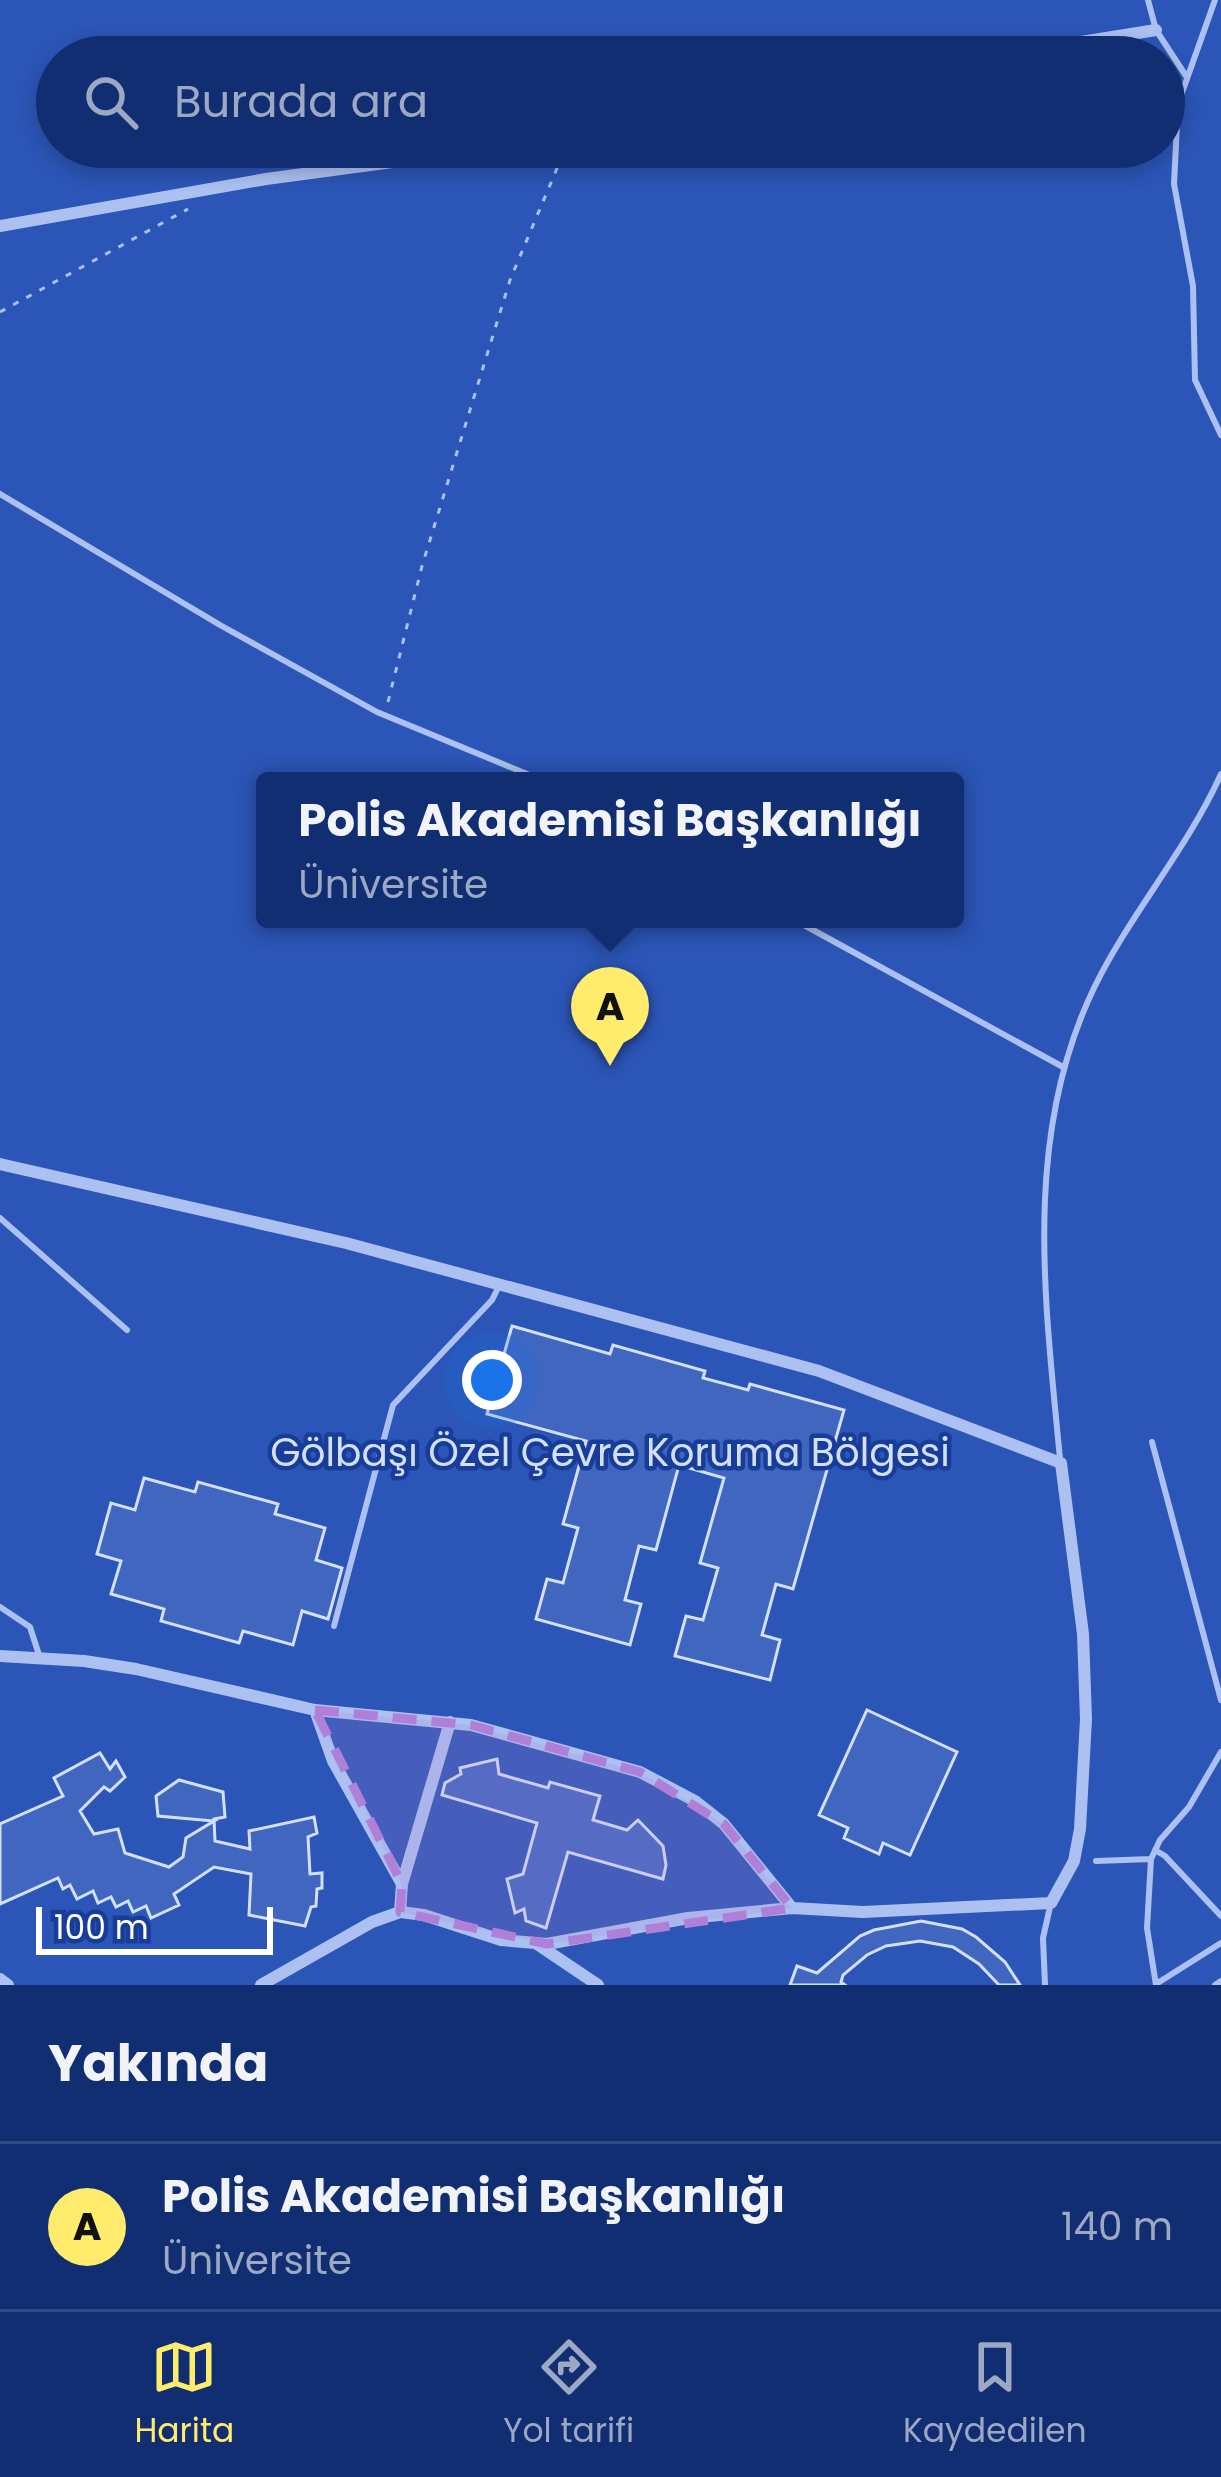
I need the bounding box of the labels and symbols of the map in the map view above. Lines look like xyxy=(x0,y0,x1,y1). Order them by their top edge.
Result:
pin: A xyxy=(571,967,649,1066)
your location xyxy=(462,1350,522,1410)
park label: Gölbaşı Özel Çevre Koruma Bölgesi xyxy=(270,1425,950,1480)
scale bar xyxy=(36,1901,273,1954)

